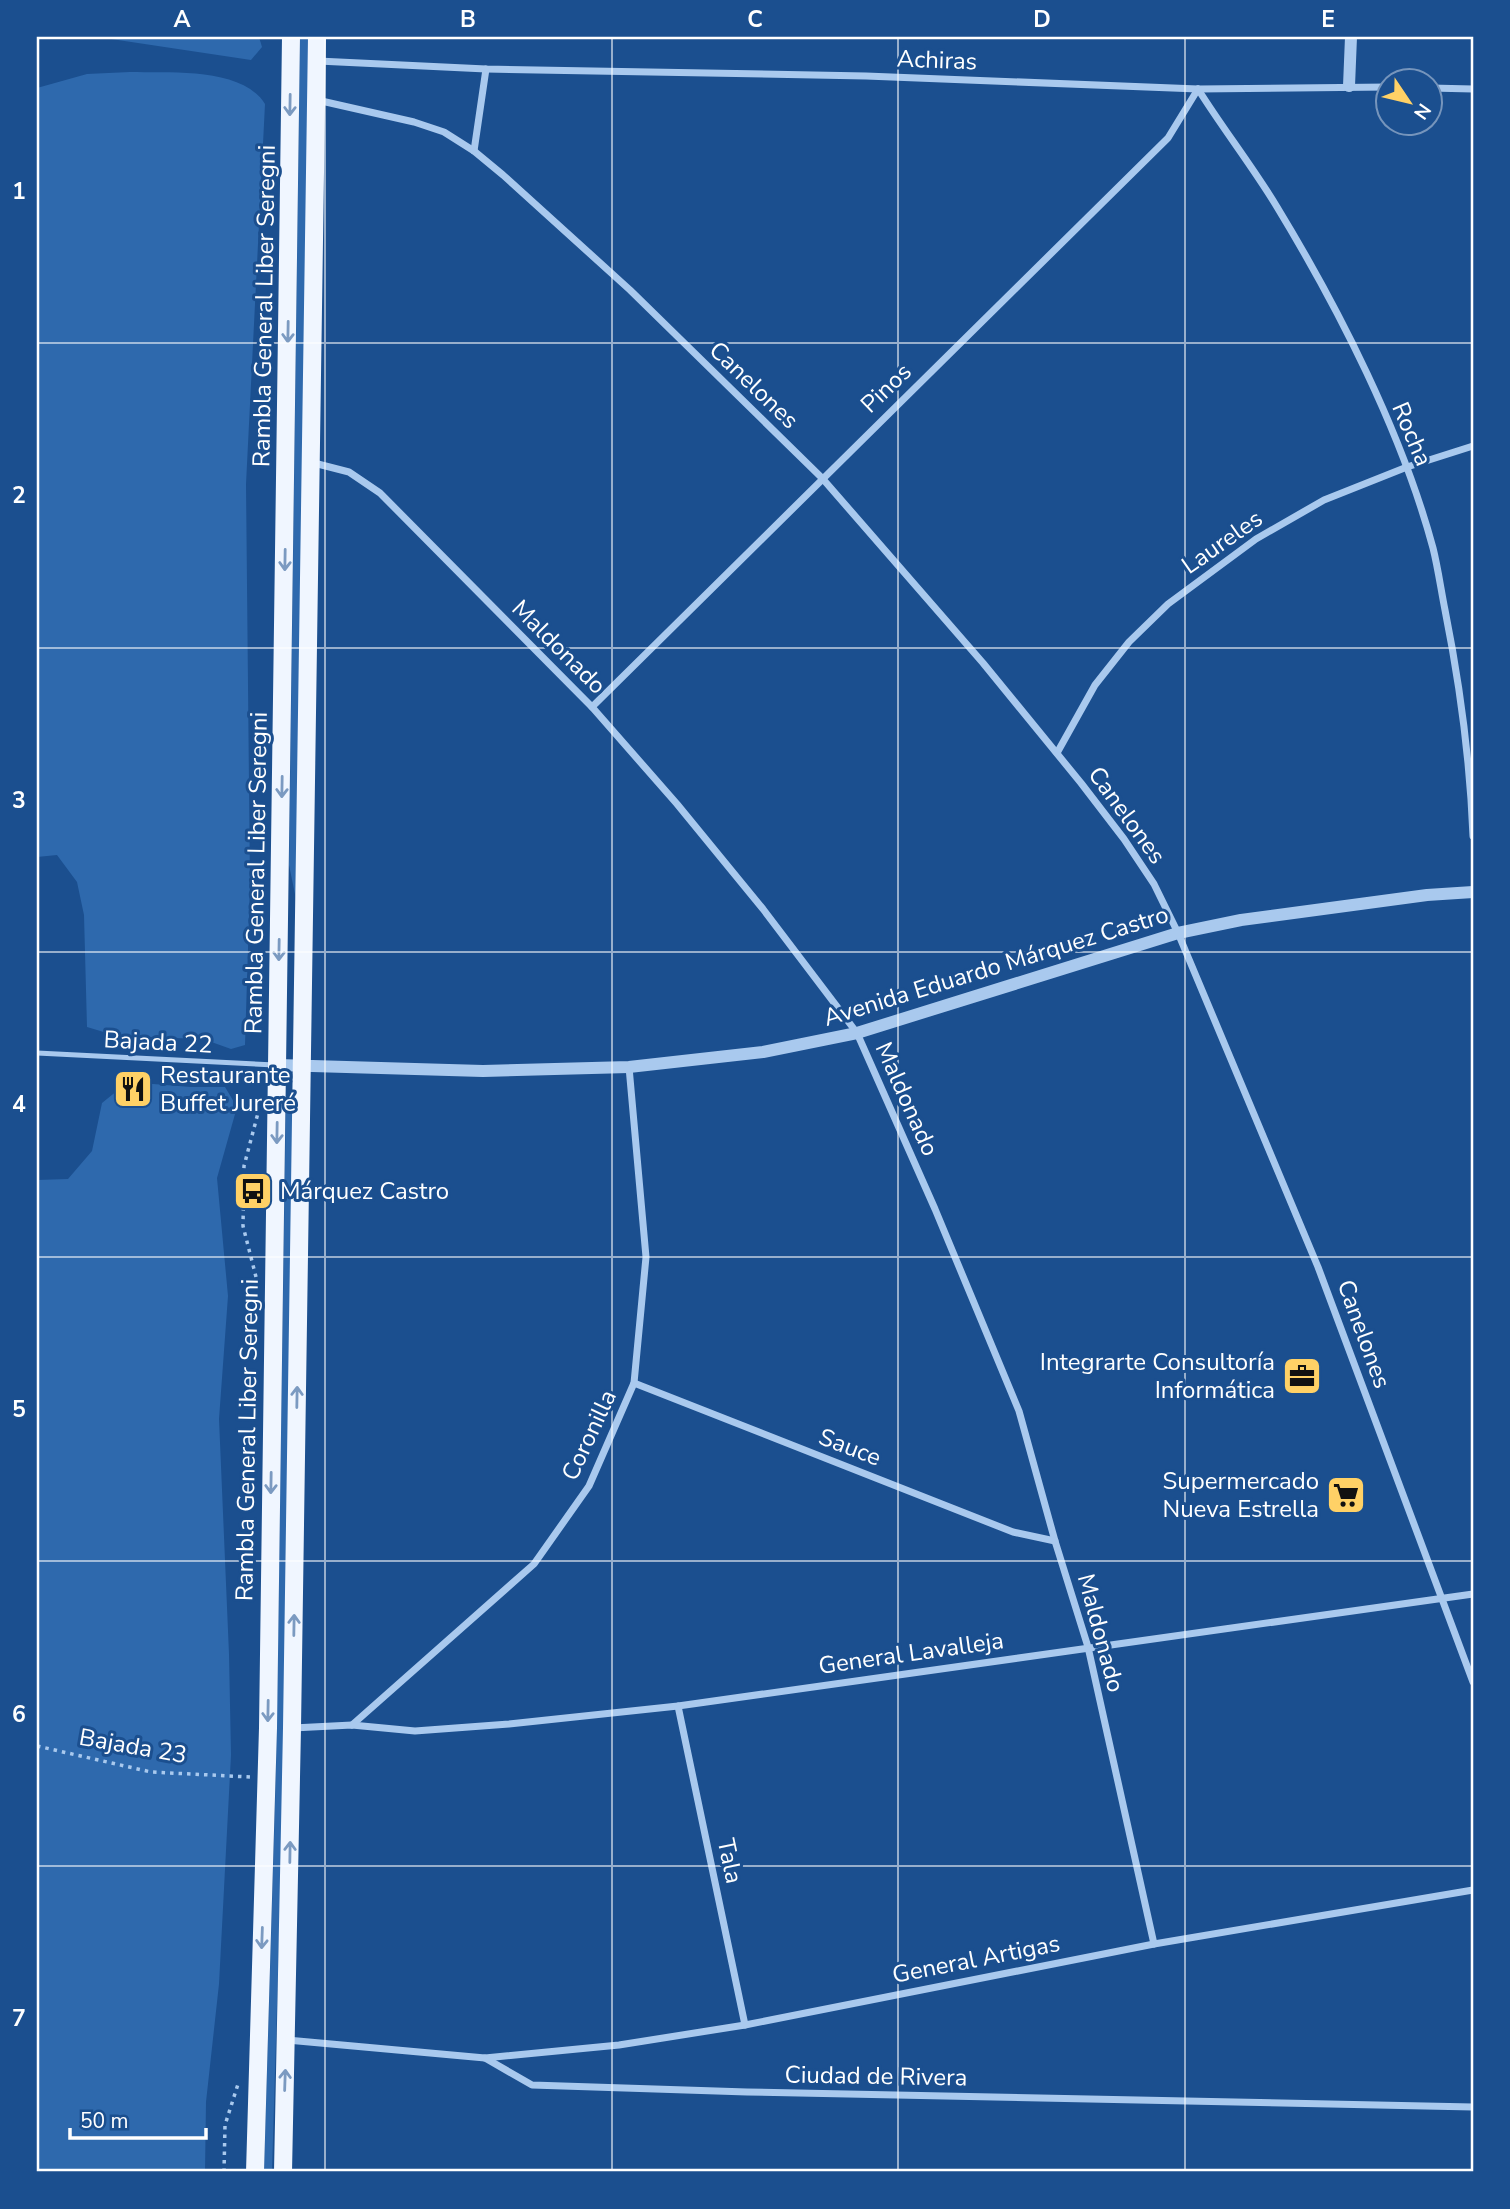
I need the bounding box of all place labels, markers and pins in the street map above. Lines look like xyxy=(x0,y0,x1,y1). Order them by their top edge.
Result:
place label: Restaurante Buffet Jureré xyxy=(160,1059,296,1119)
restaurant icon: Restaurante Buffet Jureré xyxy=(112,1068,154,1110)
bus stop icon: Márquez Castro xyxy=(232,1170,274,1212)
place label: Márquez Castro xyxy=(280,1175,449,1207)
place label: Integrarte Consultoría Informática xyxy=(1040,1346,1275,1406)
office icon: Integrarte Consultoría Informática xyxy=(1281,1355,1323,1397)
place label: Supermercado Nueva Estrella xyxy=(1162,1465,1319,1525)
supermarket icon: Supermercado Nueva Estrella xyxy=(1325,1474,1367,1516)

